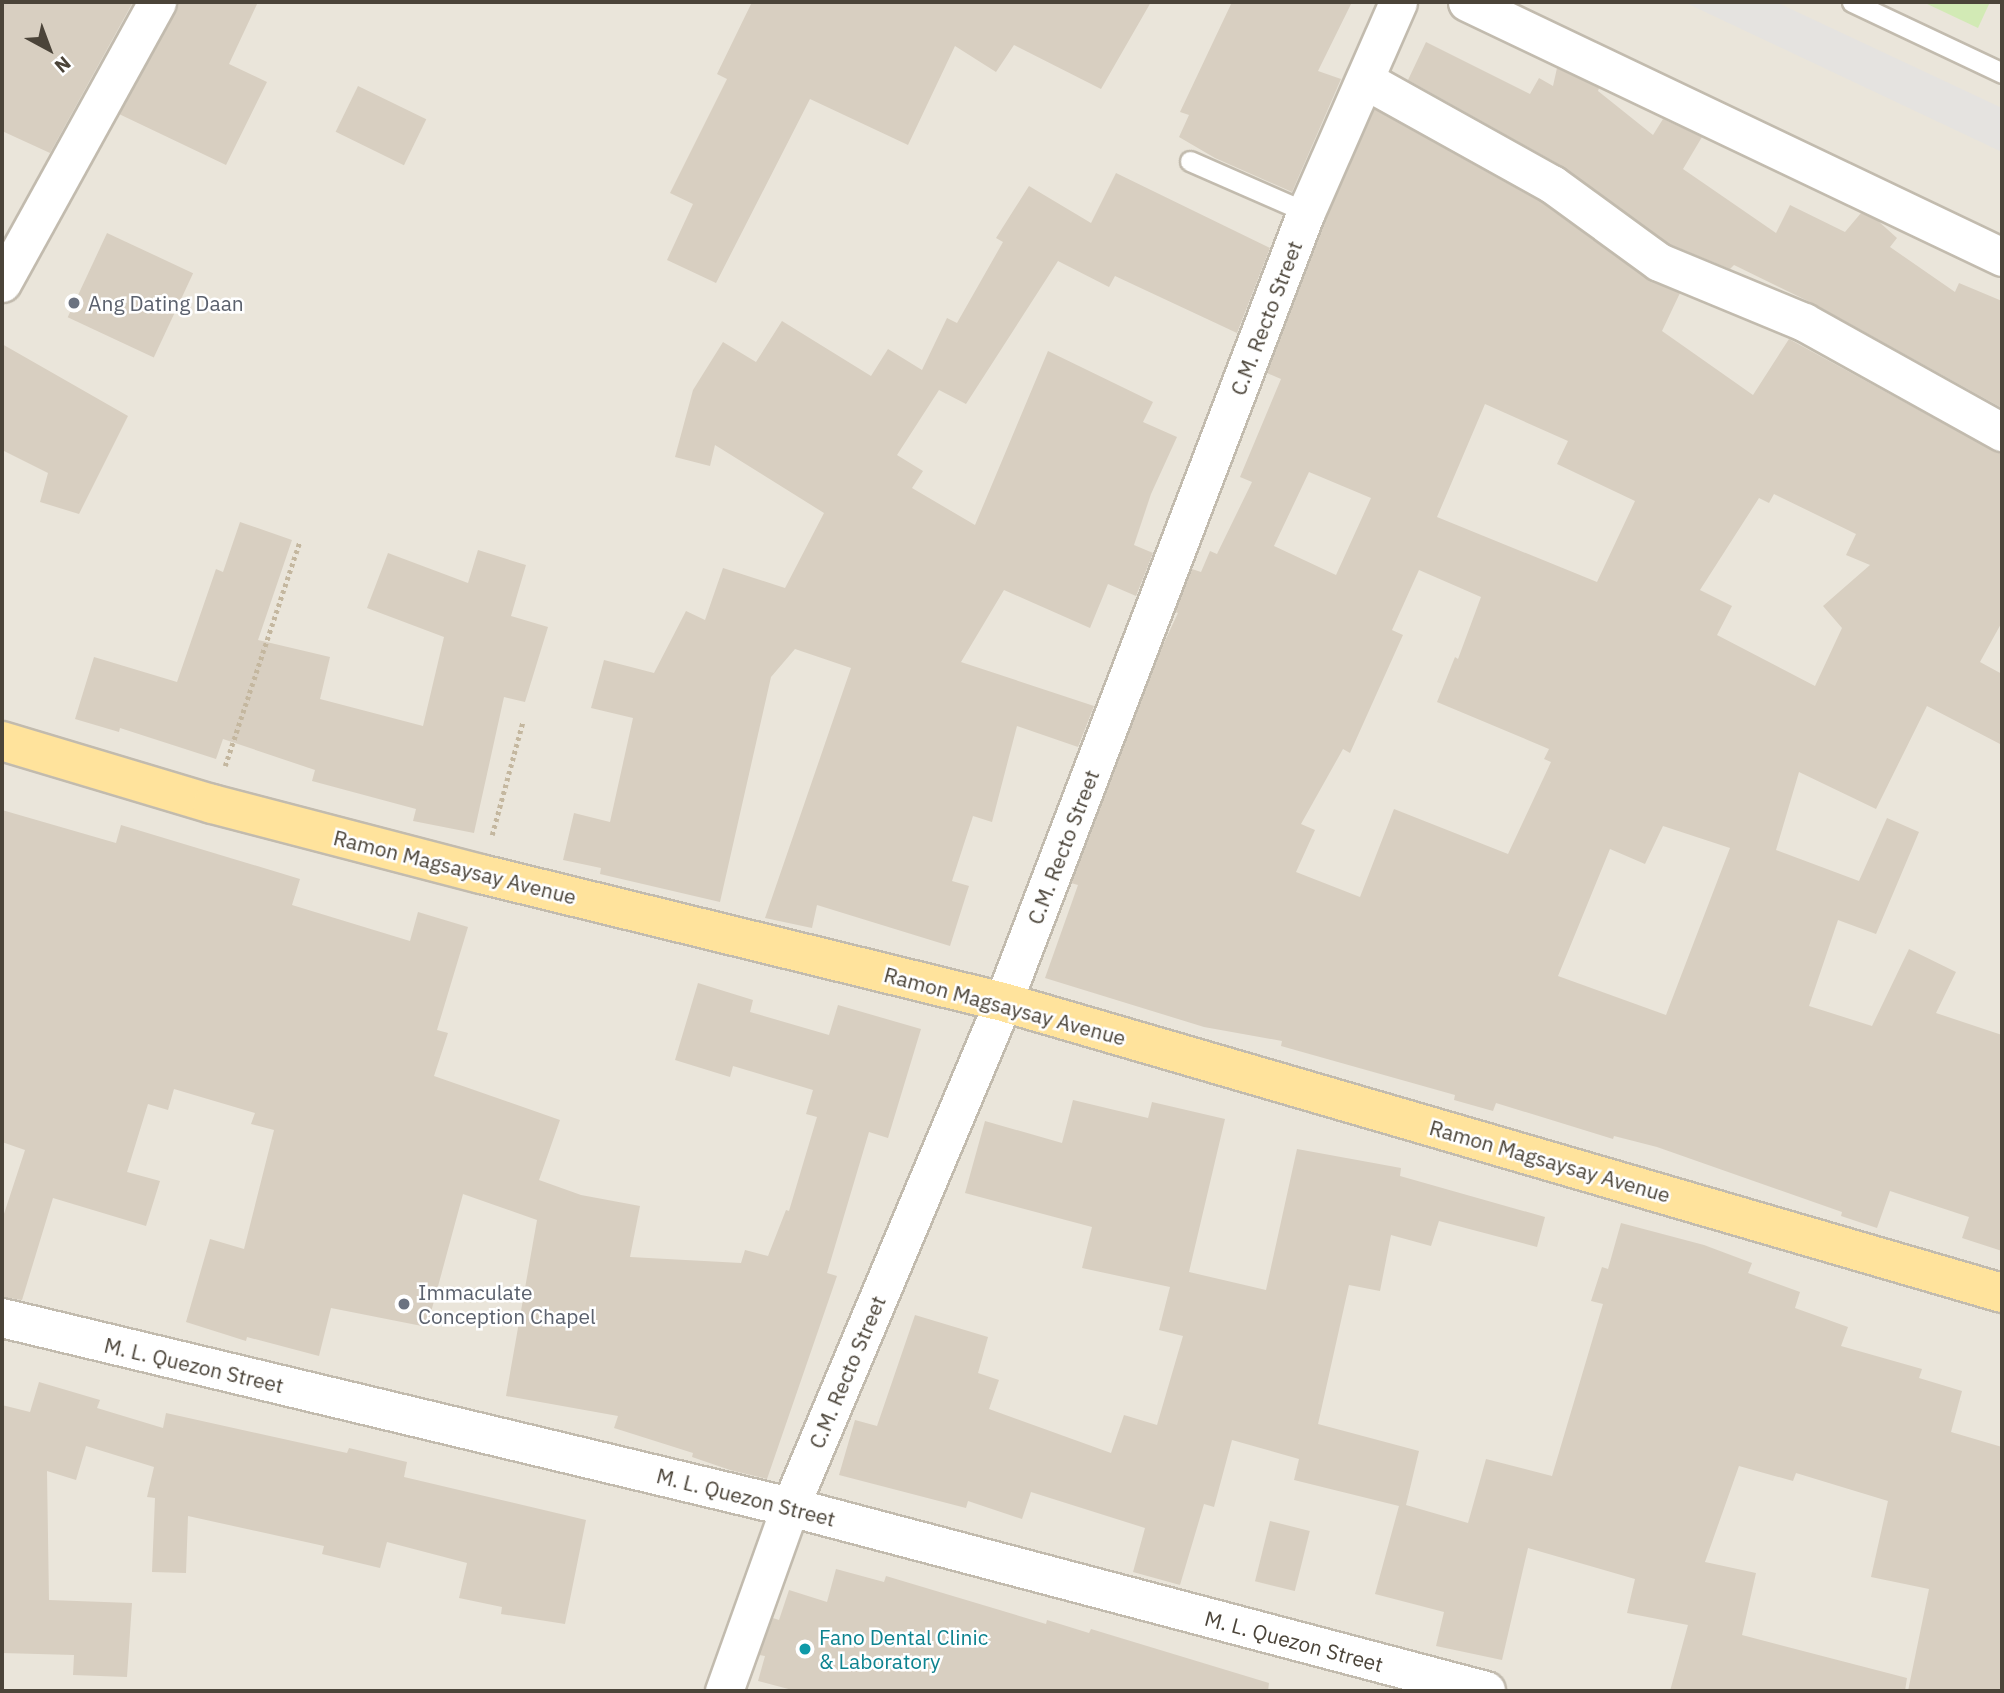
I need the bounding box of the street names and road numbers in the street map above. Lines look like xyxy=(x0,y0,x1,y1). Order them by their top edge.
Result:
street label: C.M. Recto Street xyxy=(1225,237,1307,399)
street label: C.M. Recto Street xyxy=(1022,766,1104,928)
street label: Ramon Magsaysay Avenue xyxy=(331,825,579,909)
street label: Ramon Magsaysay Avenue xyxy=(881,962,1129,1050)
street label: Ramon Magsaysay Avenue xyxy=(1427,1115,1673,1207)
street label: C.M. Recto Street xyxy=(803,1292,891,1452)
street label: M. L. Quezon Street xyxy=(102,1332,286,1398)
street label: M. L. Quezon Street xyxy=(654,1463,838,1531)
street label: M. L. Quezon Street xyxy=(1202,1605,1386,1677)

